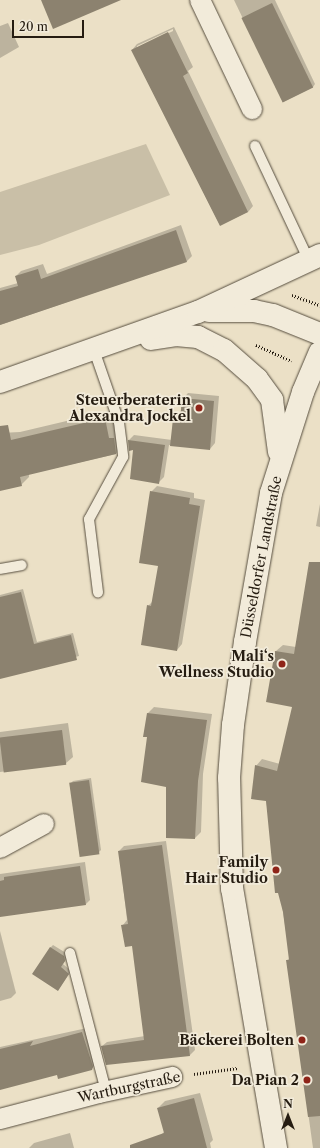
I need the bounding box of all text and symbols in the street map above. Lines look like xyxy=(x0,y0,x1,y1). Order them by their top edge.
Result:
scale bar xyxy=(14,12,86,38)
text: 20 m xyxy=(19,19,48,34)
place label: Steuerberaterin Alexandra Jockel xyxy=(69,392,191,424)
marker: Steuerberaterin Alexandra Jockel xyxy=(194,403,204,413)
street label: Düsseldorfer Landstraße xyxy=(237,474,285,640)
place label: Mali‘s Wellness Studio xyxy=(159,648,274,680)
marker: Mali‘s Wellness Studio xyxy=(277,659,287,669)
place label: Family Hair Studio xyxy=(185,854,268,886)
marker: Family Hair Studio xyxy=(271,865,281,875)
place label: Bäckerei Bolten xyxy=(179,1032,294,1048)
marker: Bäckerei Bolten xyxy=(297,1035,307,1045)
street label: Wartburgstraße xyxy=(76,1068,182,1106)
place label: Da Pian 2 xyxy=(231,1072,299,1088)
marker: Da Pian 2 xyxy=(302,1075,312,1085)
north arrow xyxy=(268,1096,308,1136)
text: N xyxy=(283,1097,293,1111)

